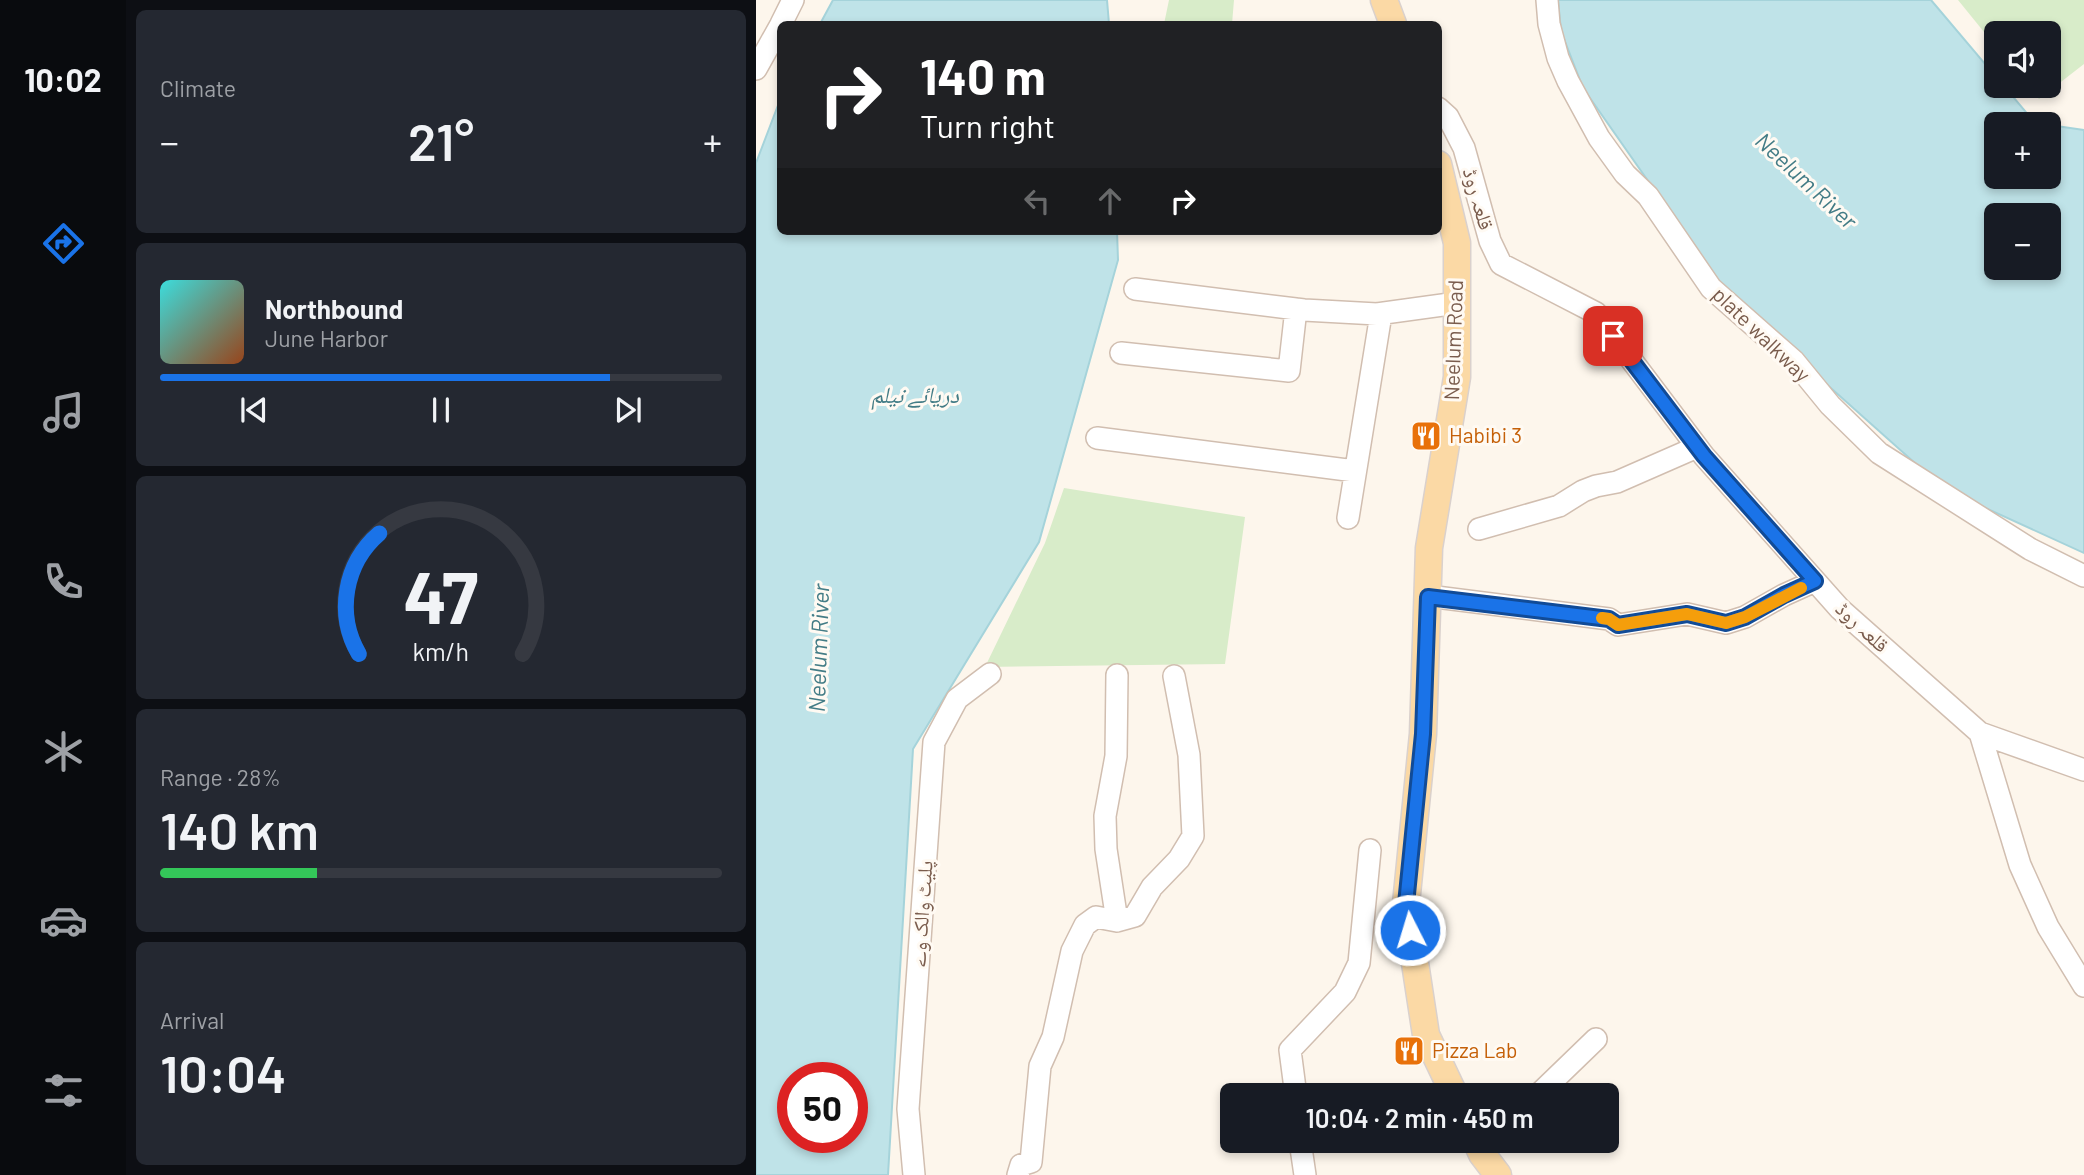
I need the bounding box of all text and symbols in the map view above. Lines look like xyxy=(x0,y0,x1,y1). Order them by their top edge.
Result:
map controls xyxy=(1984,21,2061,280)
button: sound xyxy=(1984,21,2061,98)
text: 140 m xyxy=(920,46,1046,105)
icon: right xyxy=(805,49,896,140)
text: 10:02 xyxy=(24,60,102,98)
text: Climate xyxy=(160,74,236,102)
text: Turn right xyxy=(920,106,1055,144)
text: 21° xyxy=(408,109,474,171)
button: + xyxy=(1984,112,2061,189)
text: − xyxy=(160,118,179,164)
text: + xyxy=(703,118,722,164)
water label: Neelum River xyxy=(1750,126,1864,235)
street label: قلعہ روڈ xyxy=(1459,165,1500,232)
icon: left xyxy=(1018,182,1056,220)
icon: ahead xyxy=(1091,182,1129,220)
icon: right xyxy=(1164,182,1202,220)
button: − xyxy=(1984,203,2061,280)
icon: directions xyxy=(39,219,88,268)
street label: Neelum Road xyxy=(1438,279,1467,401)
street label: plate walkway xyxy=(1708,281,1816,387)
text: Northbound xyxy=(265,293,403,324)
pin xyxy=(1583,306,1643,366)
icon: arrive xyxy=(1594,317,1632,355)
text: June Harbor xyxy=(265,324,388,352)
water label: دریائے نیلم xyxy=(871,380,960,411)
icon: music xyxy=(39,388,88,437)
icon: previous xyxy=(235,391,273,429)
icon: pause xyxy=(422,391,460,429)
icon: next xyxy=(609,391,647,429)
restaurant icon: Habibi 3 xyxy=(1409,419,1443,453)
place label: Habibi 3 xyxy=(1449,422,1522,447)
text: 47 xyxy=(404,551,478,639)
icon: phone xyxy=(39,557,88,606)
water label: Neelum River xyxy=(802,582,834,713)
street label: قلعہ روڈ xyxy=(1831,595,1895,657)
text: km/h xyxy=(413,635,469,665)
icon: climate xyxy=(39,727,88,776)
text: Range · 28% xyxy=(160,763,281,791)
text: 140 km xyxy=(160,798,319,860)
street label: پلیٹ والک وے xyxy=(904,860,938,968)
position arrow xyxy=(1373,893,1447,967)
icon: car xyxy=(39,896,88,945)
text: Arrival xyxy=(160,1006,224,1034)
restaurant icon: Pizza Lab xyxy=(1392,1034,1426,1068)
place label: Pizza Lab xyxy=(1432,1037,1518,1062)
text: 10:04 xyxy=(160,1041,286,1103)
speed limit sign: 50 xyxy=(777,1062,868,1153)
icon: filters xyxy=(39,1066,88,1115)
text: 10:04 · 2 min · 450 m xyxy=(1305,1102,1534,1133)

